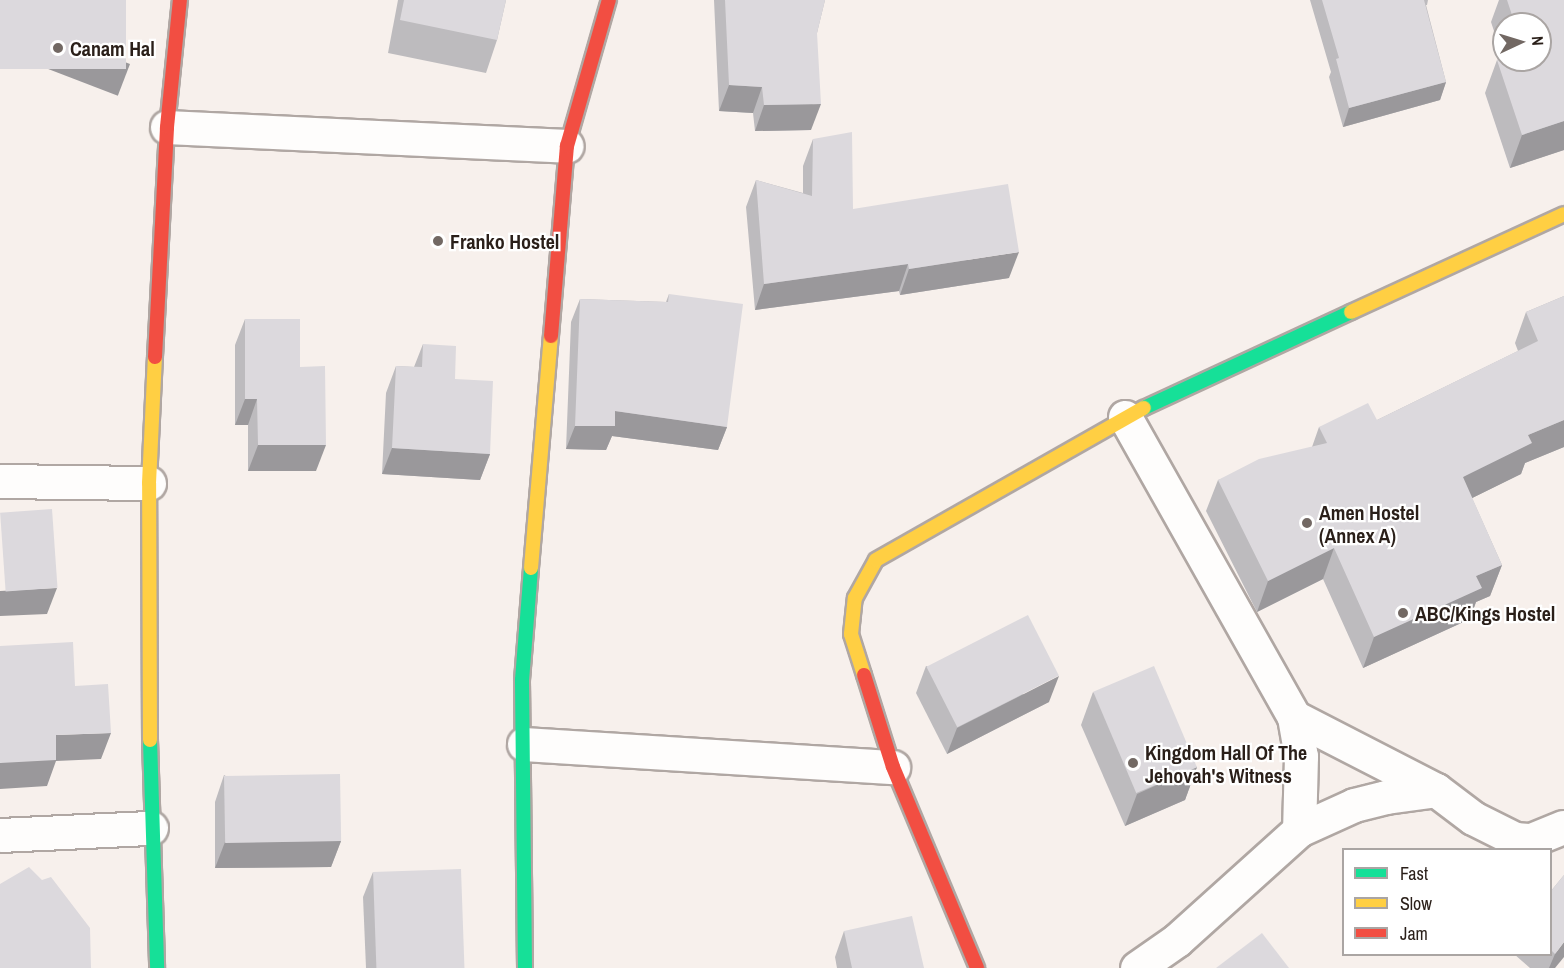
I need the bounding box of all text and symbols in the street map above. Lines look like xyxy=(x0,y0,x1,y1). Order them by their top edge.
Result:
north arrow xyxy=(1492,12,1552,72)
text: N xyxy=(1527,35,1549,46)
place label: Canam Hal xyxy=(70,36,155,60)
marker: Canam Hal xyxy=(51,41,65,55)
place label: Franko Hostel xyxy=(450,229,559,253)
marker: Franko Hostel xyxy=(431,234,445,248)
place label: Amen Hostel (Annex A) xyxy=(1319,500,1419,547)
marker: Amen Hostel (Annex A) xyxy=(1300,516,1314,530)
place label: ABC/Kings Hostel xyxy=(1415,601,1555,625)
marker: ABC/Kings Hostel xyxy=(1396,606,1410,620)
place label: Kingdom Hall Of The Jehovah's Witness xyxy=(1145,740,1307,787)
marker: Kingdom Hall Of The Jehovah's Witness xyxy=(1126,756,1140,770)
legend xyxy=(1342,848,1552,956)
text: Fast xyxy=(1400,861,1428,886)
text: Slow xyxy=(1400,891,1432,916)
text: Jam xyxy=(1400,921,1428,946)

